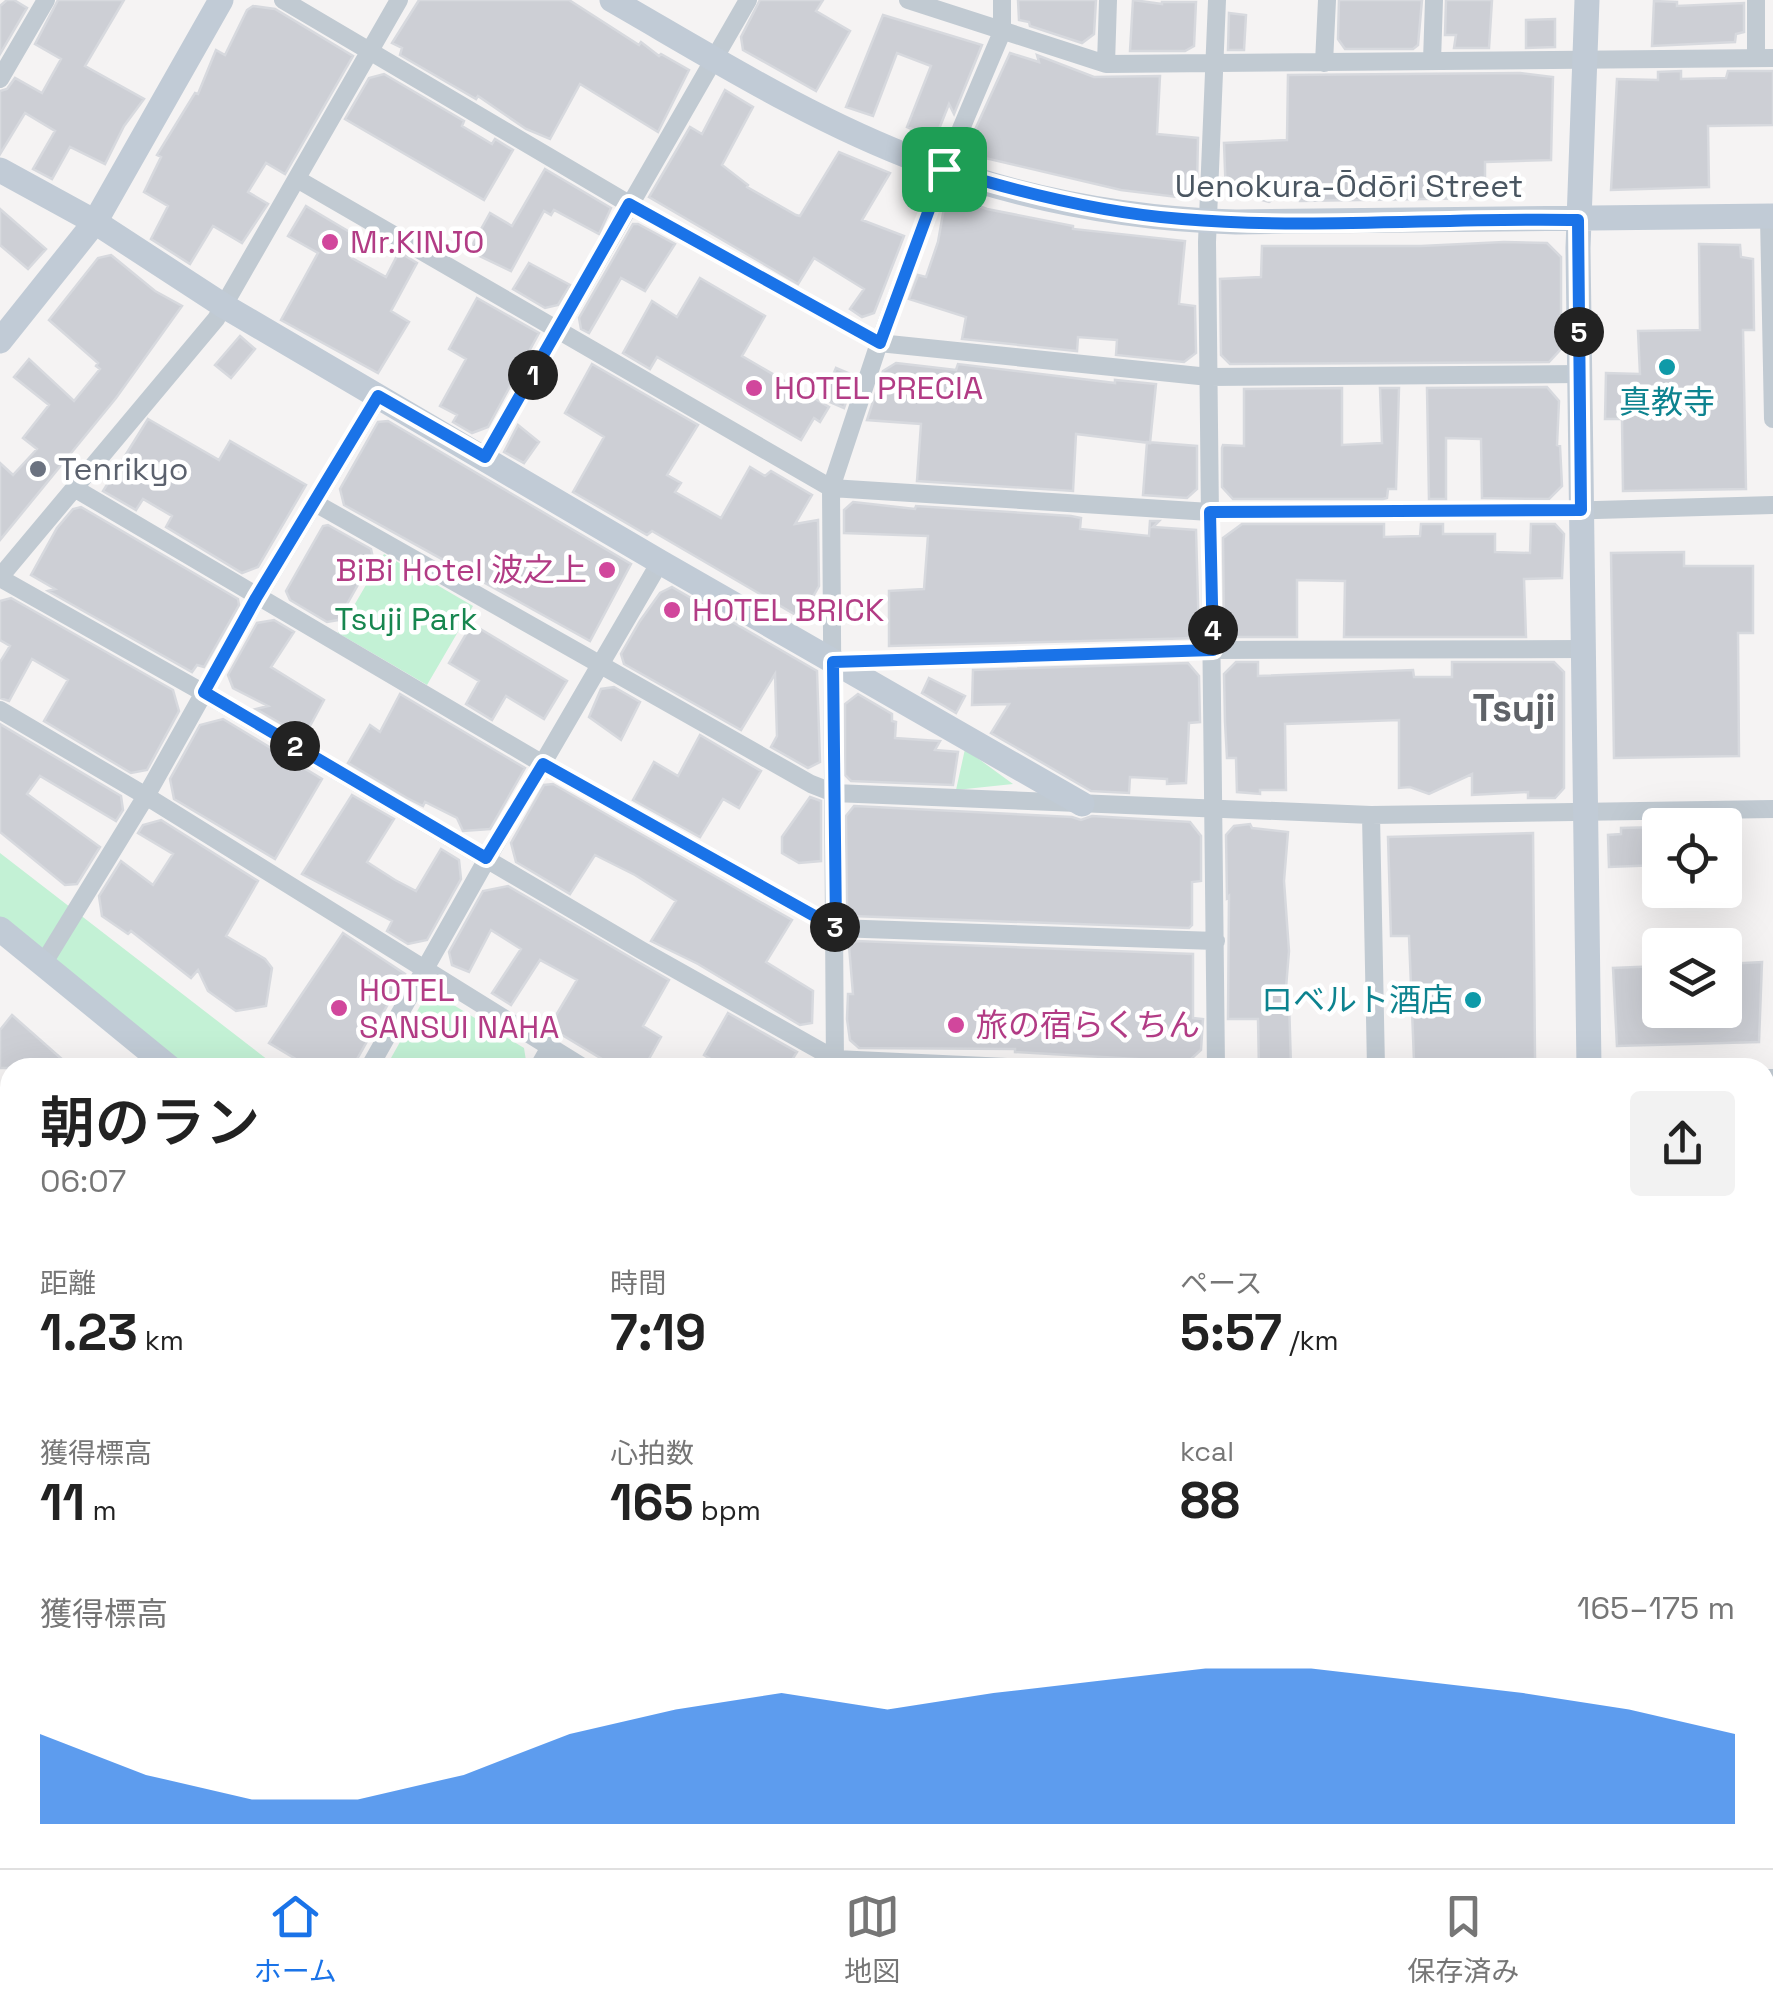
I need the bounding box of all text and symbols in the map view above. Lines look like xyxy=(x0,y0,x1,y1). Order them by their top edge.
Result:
pin xyxy=(902,127,987,212)
icon: arrive xyxy=(917,142,972,197)
street label: Uenokura-Ōdōri Street xyxy=(1175,166,1523,206)
place label: Mr.KINJO xyxy=(350,222,484,262)
marker: Mr.KINJO xyxy=(319,231,341,253)
pin: 5 xyxy=(1554,307,1604,357)
text: 5 xyxy=(1571,314,1587,350)
pin: 1 xyxy=(508,350,558,400)
marker: 真教寺 xyxy=(1656,356,1678,378)
text: 1 xyxy=(527,357,539,393)
place label: HOTEL PRECIA xyxy=(774,368,983,408)
marker: HOTEL PRECIA xyxy=(743,377,765,399)
place label: 真教寺 xyxy=(1619,382,1715,422)
place label: Tenrikyo xyxy=(58,449,189,489)
marker: Tenrikyo xyxy=(27,458,49,480)
place label: BiBi Hotel 波之上 xyxy=(335,550,587,590)
marker: BiBi Hotel 波之上 xyxy=(596,559,618,581)
place label: HOTEL BRICK xyxy=(692,590,885,630)
park label: Tsuji Park xyxy=(335,599,477,639)
marker: HOTEL BRICK xyxy=(661,599,683,621)
pin: 4 xyxy=(1188,605,1238,655)
text: 4 xyxy=(1204,612,1222,648)
district label: Tsuji xyxy=(1472,684,1556,732)
pin: 2 xyxy=(270,721,320,771)
text: 2 xyxy=(287,728,303,764)
map controls xyxy=(1642,808,1742,1028)
button: locate xyxy=(1642,808,1742,908)
pin: 3 xyxy=(810,902,860,952)
text: 3 xyxy=(826,909,844,945)
button: layers xyxy=(1642,928,1742,1028)
place label: HOTEL SANSUI NAHA xyxy=(359,970,559,1047)
place label: ロベルト酒店 xyxy=(1261,980,1453,1020)
marker: ロベルト酒店 xyxy=(1462,989,1484,1011)
marker: HOTEL SANSUI NAHA xyxy=(328,997,350,1019)
place label: 旅の宿らくちん xyxy=(976,1005,1200,1045)
marker: 旅の宿らくちん xyxy=(945,1014,967,1036)
text: 朝のラン xyxy=(40,1088,260,1158)
button: share xyxy=(1630,1091,1735,1196)
text: 06:07 xyxy=(40,1161,126,1201)
text: 距離 xyxy=(40,1265,96,1301)
text: 時間 xyxy=(610,1265,666,1301)
text: ペース xyxy=(1180,1265,1263,1301)
text: 1.23 xyxy=(40,1301,138,1365)
text: 7:19 xyxy=(610,1301,706,1365)
text: 5:57 xyxy=(1180,1301,1282,1365)
text: km xyxy=(138,1322,184,1358)
text: /km xyxy=(1282,1322,1339,1358)
text: kcal xyxy=(1180,1433,1234,1469)
text: 獲得標高 xyxy=(40,1435,152,1471)
text: 心拍数 xyxy=(610,1435,694,1471)
text: 88 xyxy=(1180,1469,1240,1533)
text: 11 xyxy=(40,1471,85,1535)
text: 165 xyxy=(610,1471,694,1535)
text: m xyxy=(85,1492,116,1528)
text: bpm xyxy=(694,1492,761,1528)
text: 165–175 m xyxy=(1577,1588,1735,1628)
text: 獲得標高 xyxy=(40,1594,168,1634)
tab: ホーム xyxy=(254,1889,337,1989)
tab: 地図 xyxy=(844,1889,900,1989)
tab: 保存済み xyxy=(1407,1889,1519,1989)

